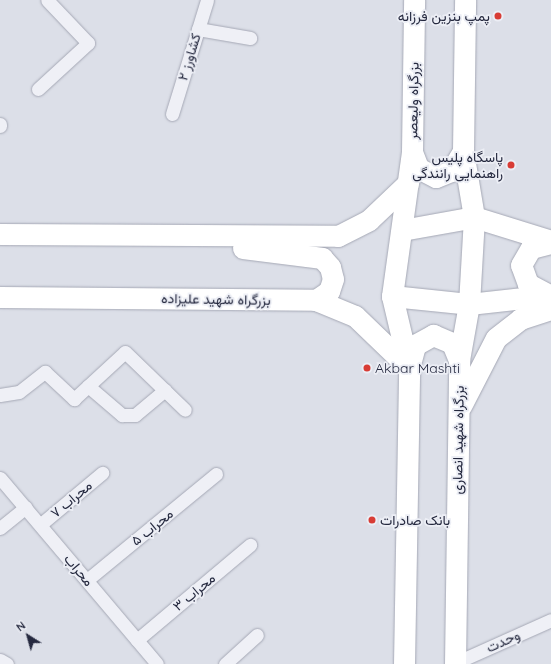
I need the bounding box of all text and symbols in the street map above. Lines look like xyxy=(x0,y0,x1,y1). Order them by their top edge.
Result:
place label: پمپ بنزین فرزانه xyxy=(398,8,490,24)
marker: پمپ بنزین فرزانه xyxy=(493,11,503,21)
street label: کشاورز ۲ xyxy=(174,31,204,83)
street label: بزرگراه ولیعصر xyxy=(404,62,422,140)
place label: پاسگاه پلیس راهنمایی رانندگی xyxy=(412,149,503,182)
marker: پاسگاه پلیس راهنمایی رانندگی xyxy=(506,160,516,170)
street label: بزرگراه شهید علیزاده xyxy=(161,290,271,308)
place label: Akbar Mashti xyxy=(375,360,460,376)
marker: Akbar Mashti xyxy=(362,363,372,373)
street label: بزرگراه شهید انصاری xyxy=(449,385,467,495)
street label: محراب ۷ xyxy=(47,477,95,521)
street label: محراب ۵ xyxy=(128,505,176,549)
place label: بانک صادرات xyxy=(380,512,450,528)
marker: بانک صادرات xyxy=(367,515,377,525)
street label: محراب xyxy=(61,550,97,590)
street label: محراب ۳ xyxy=(169,569,219,615)
north arrow xyxy=(8,616,48,656)
text: N xyxy=(13,618,28,634)
street label: وحدت xyxy=(483,626,523,656)

